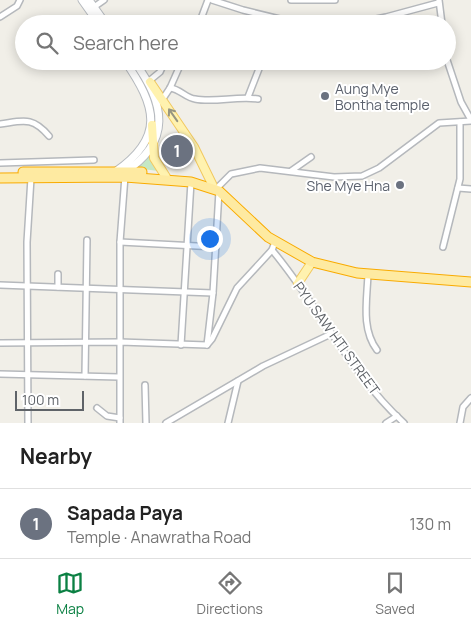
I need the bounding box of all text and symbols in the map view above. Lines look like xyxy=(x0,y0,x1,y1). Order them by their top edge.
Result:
search box xyxy=(15,15,456,70)
icon: search xyxy=(33,29,61,57)
text: Search here xyxy=(73,30,179,56)
place label: Aung Mye Bontha temple xyxy=(335,79,430,114)
marker: Aung Mye Bontha temple xyxy=(319,90,331,102)
one-way arrow xyxy=(168,109,178,123)
pin: 1 xyxy=(161,132,193,170)
place label: She Mye Hna xyxy=(307,176,390,195)
marker: She Mye Hna xyxy=(394,179,406,191)
your location xyxy=(197,226,223,252)
street label: PYU SAW HTI STREET xyxy=(290,278,385,399)
scale bar xyxy=(15,388,84,411)
text: 100 m xyxy=(22,390,59,409)
text: Nearby xyxy=(20,442,92,470)
text: Sapada Paya xyxy=(67,500,183,526)
text: 1 xyxy=(32,513,40,535)
text: 130 m xyxy=(409,513,451,535)
text: Temple · Anawratha Road xyxy=(67,526,251,548)
tab: Map xyxy=(56,569,84,618)
tab: Directions xyxy=(197,569,263,618)
tab: Saved xyxy=(375,569,415,618)

